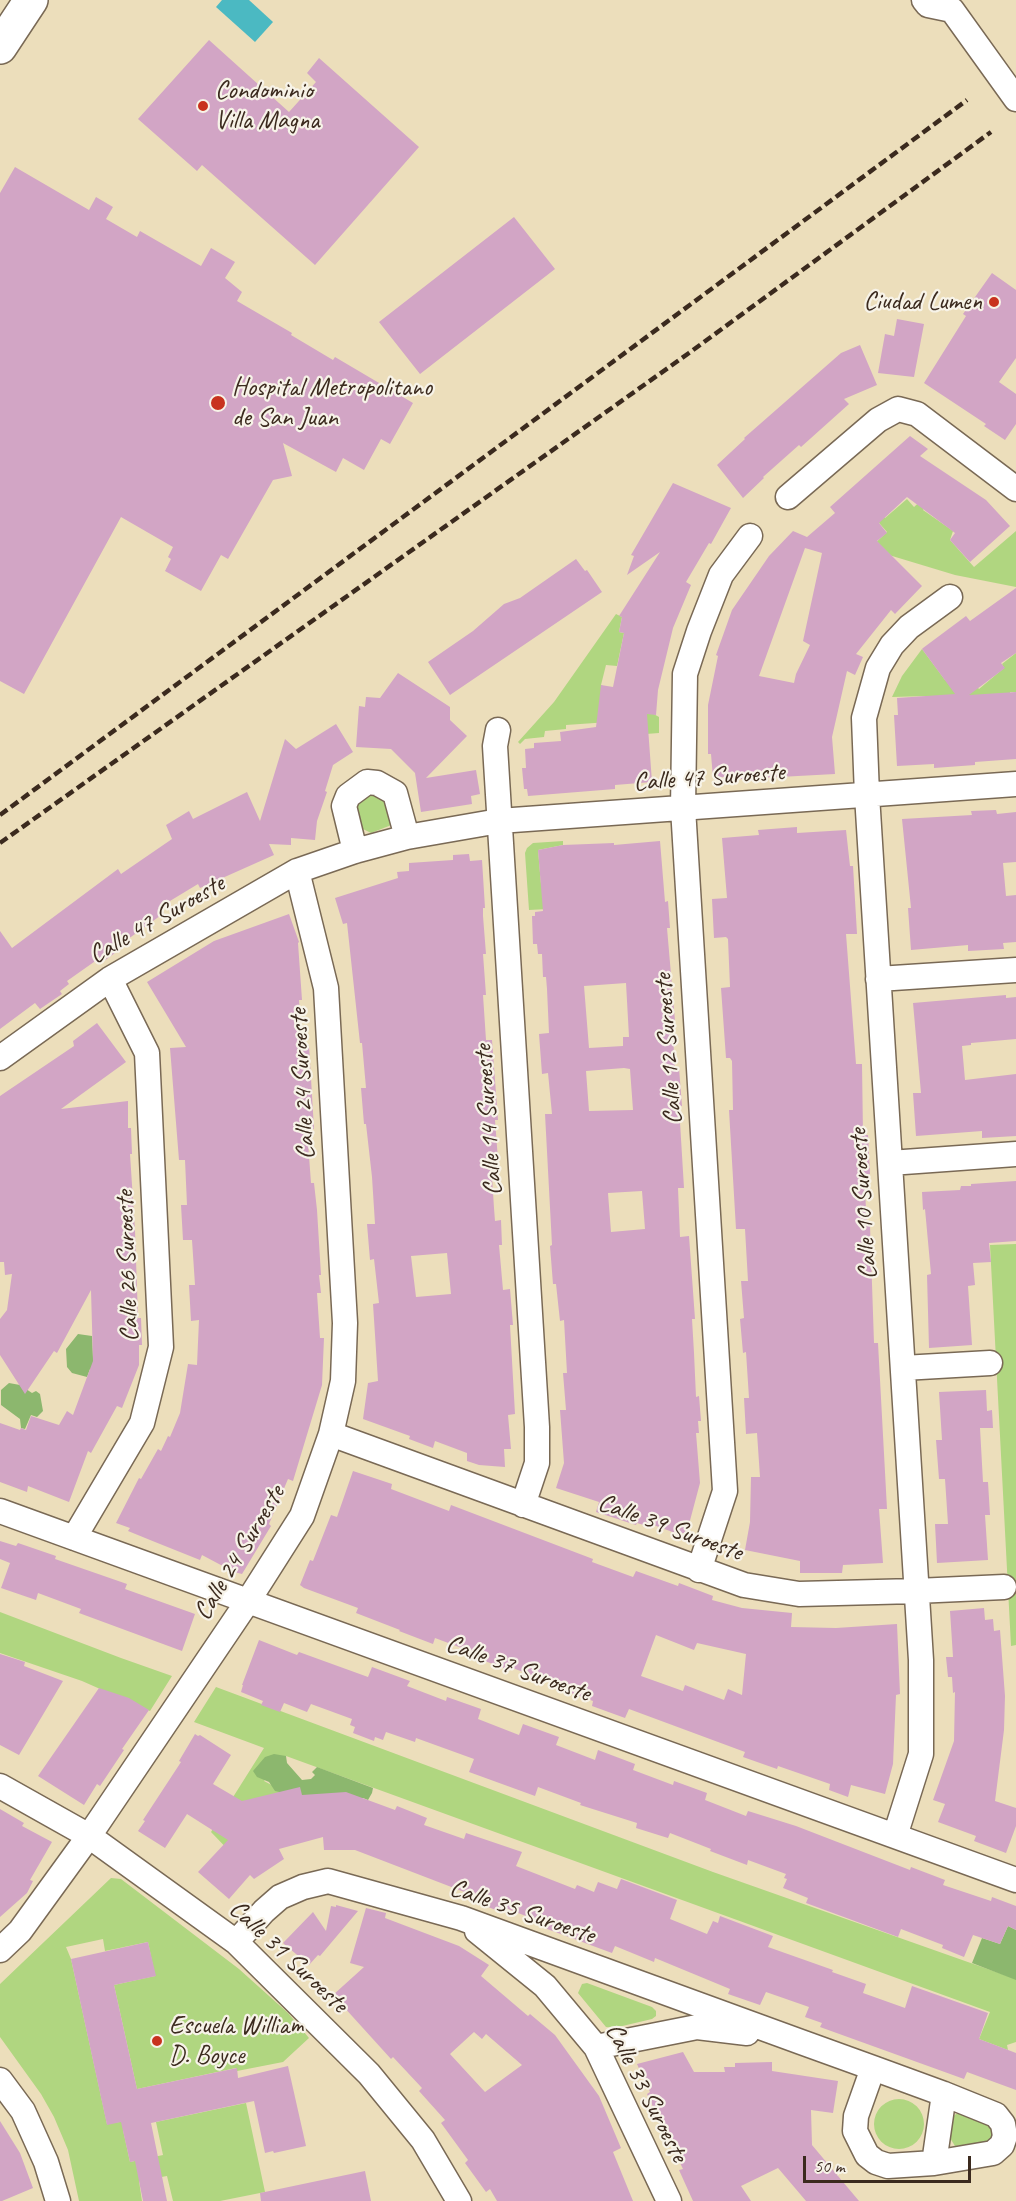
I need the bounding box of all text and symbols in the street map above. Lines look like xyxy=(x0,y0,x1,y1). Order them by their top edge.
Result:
place label: Condominio Villa Magna xyxy=(215,75,320,136)
marker: Condominio Villa Magna xyxy=(196,99,210,113)
place label: Ciudad Lumen xyxy=(863,286,982,318)
marker: Ciudad Lumen xyxy=(987,295,1001,309)
place label: Hospital Metropolitano de San Juan xyxy=(232,372,432,434)
marker: Hospital Metropolitano de San Juan xyxy=(209,394,227,412)
street label: Calle 47 Suroeste xyxy=(632,757,786,799)
street label: Calle 47 Suroeste xyxy=(84,869,230,971)
street label: Calle 12 Suroeste xyxy=(648,972,690,1126)
street label: Calle 24 Suroeste xyxy=(283,1008,323,1160)
street label: Calle 14 Suroeste xyxy=(468,1043,510,1197)
street label: Calle 10 Suroeste xyxy=(843,1127,885,1281)
street label: Calle 26 Suroeste xyxy=(110,1190,146,1342)
street label: Calle 24 Suroeste xyxy=(188,1480,292,1626)
street label: Calle 39 Suroeste xyxy=(593,1487,747,1569)
street label: Calle 37 Suroeste xyxy=(441,1628,595,1710)
street label: Calle 35 Suroeste xyxy=(445,1873,599,1951)
street label: Calle 31 Suroeste xyxy=(222,1894,354,2020)
place label: Escuela William D. Boyce xyxy=(169,2010,303,2072)
street label: Calle 33 Suroeste xyxy=(598,2018,694,2168)
marker: Escuela William D. Boyce xyxy=(150,2034,164,2048)
scale bar xyxy=(806,2144,974,2182)
text: 50 m xyxy=(814,2155,845,2177)

